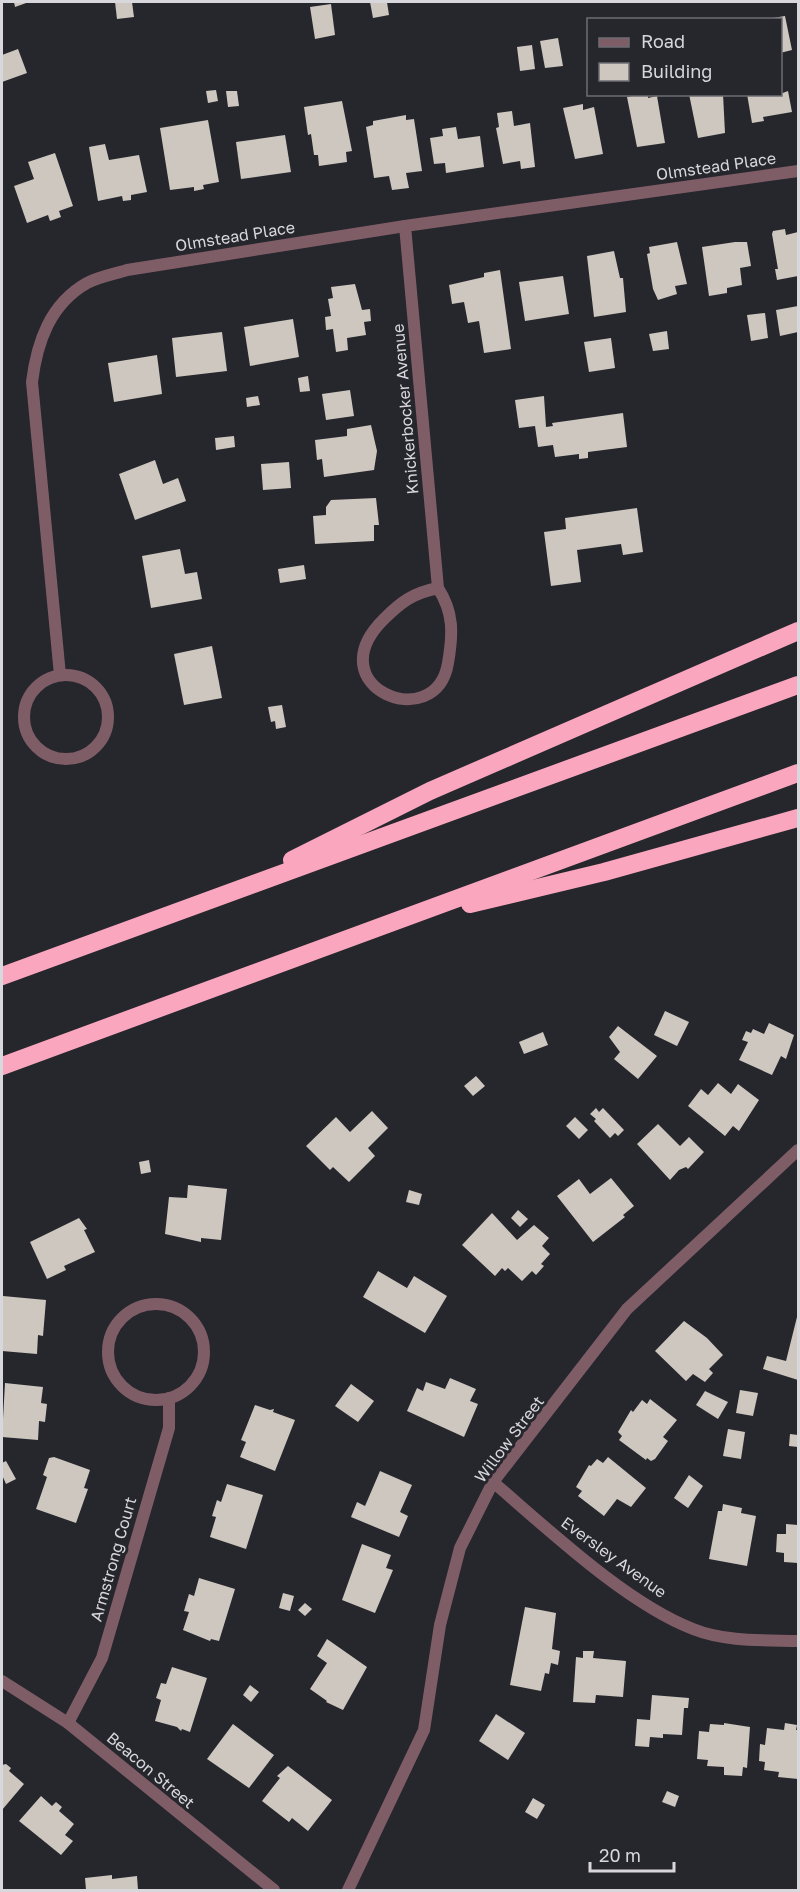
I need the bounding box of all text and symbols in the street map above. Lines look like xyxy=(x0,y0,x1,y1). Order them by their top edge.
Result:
legend xyxy=(587,18,782,96)
text: Road xyxy=(641,30,685,52)
text: Building xyxy=(641,60,712,82)
street label: Olmstead Place xyxy=(655,148,777,184)
street label: Olmstead Place xyxy=(174,217,296,255)
street label: Knickerbocker Avenue xyxy=(388,323,422,495)
street label: Willow Street xyxy=(470,1392,548,1486)
street label: Armstrong Court xyxy=(86,1494,140,1624)
street label: Eversley Avenue xyxy=(557,1512,671,1602)
street label: Beacon Street xyxy=(103,1727,199,1813)
scale bar xyxy=(590,1835,674,1873)
text: 20 m xyxy=(599,1844,641,1866)

